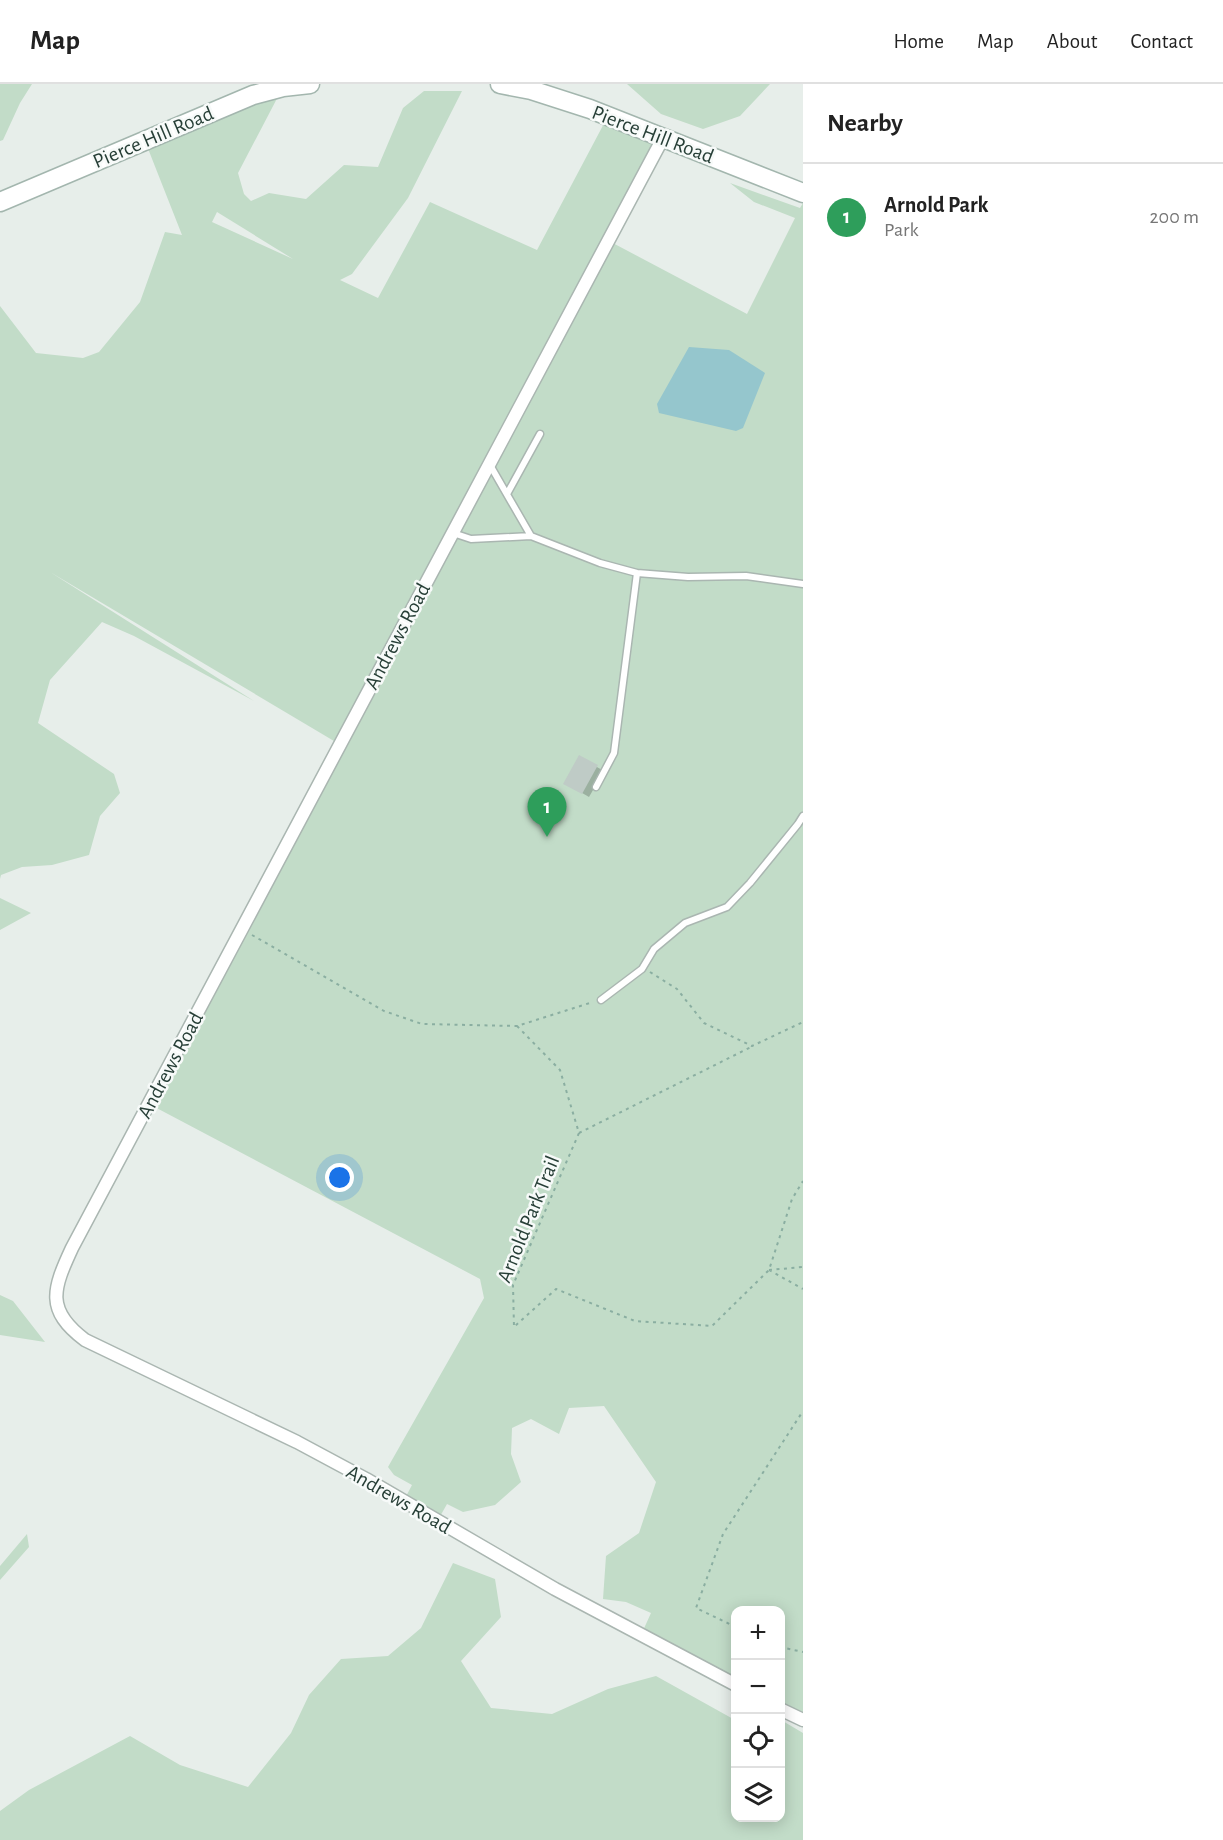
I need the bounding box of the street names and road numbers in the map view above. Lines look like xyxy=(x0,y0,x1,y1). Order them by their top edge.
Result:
street label: Pierce Hill Road xyxy=(589,102,717,167)
street label: Pierce Hill Road xyxy=(90,103,217,172)
street label: Andrews Road xyxy=(361,579,434,693)
street label: Andrews Road xyxy=(134,1008,207,1122)
street label: Arnold Park Trail xyxy=(494,1153,563,1286)
street label: Andrews Road xyxy=(343,1461,455,1538)

